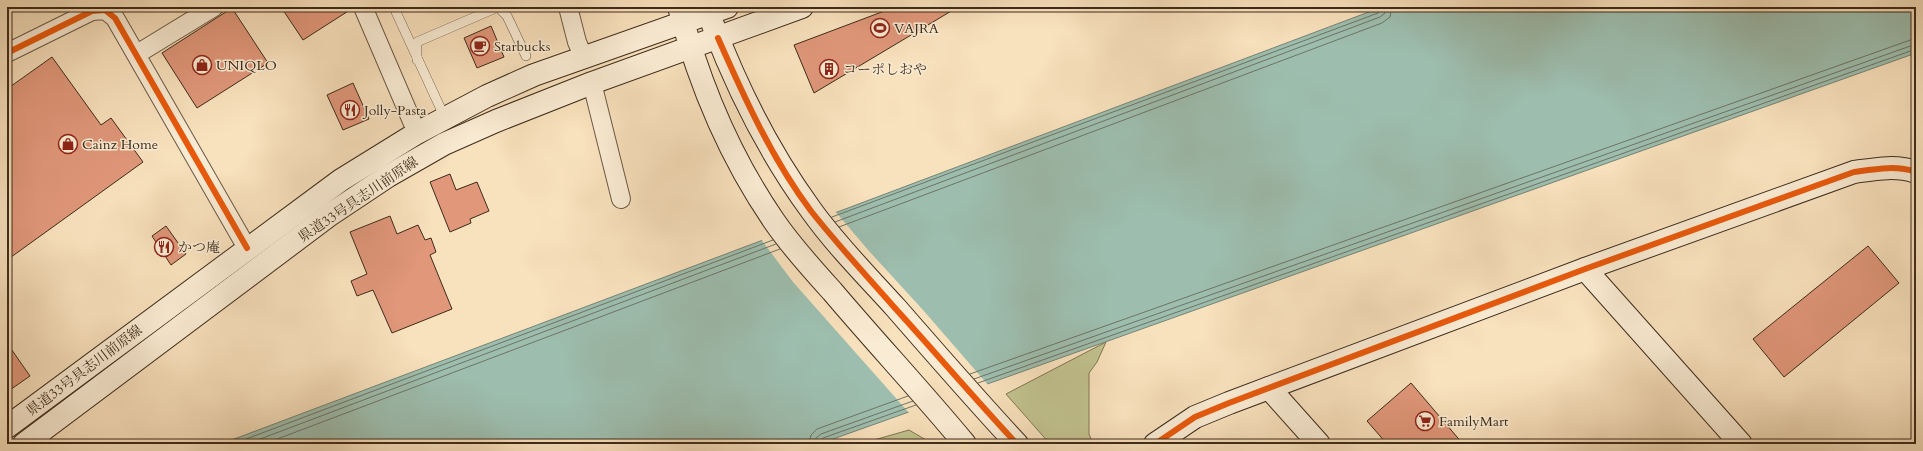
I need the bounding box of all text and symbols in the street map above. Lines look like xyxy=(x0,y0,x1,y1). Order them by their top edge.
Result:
sports icon: VAJRA xyxy=(869,17,891,39)
place label: VAJRA xyxy=(894,19,939,38)
cafe icon: Starbucks xyxy=(469,35,491,57)
place label: Starbucks xyxy=(494,37,551,56)
shop icon: UNIQLO xyxy=(191,54,213,76)
place label: UNIQLO xyxy=(216,56,277,75)
building icon: コーポしおや xyxy=(818,58,840,80)
place label: コーポしおや xyxy=(843,60,927,79)
restaurant icon: Jolly-Pasta xyxy=(339,99,361,121)
place label: Jolly-Pasta xyxy=(362,101,427,120)
shop icon: Cainz Home xyxy=(57,133,79,155)
place label: Cainz Home xyxy=(82,135,158,154)
street label: 県道33号具志川前原線 xyxy=(295,152,422,247)
restaurant icon: かつ庵 xyxy=(153,236,175,258)
place label: かつ庵 xyxy=(178,238,220,257)
street label: 県道33号具志川前原線 xyxy=(23,321,146,420)
supermarket icon: FamilyMart xyxy=(1414,410,1436,432)
place label: FamilyMart xyxy=(1439,412,1509,431)

